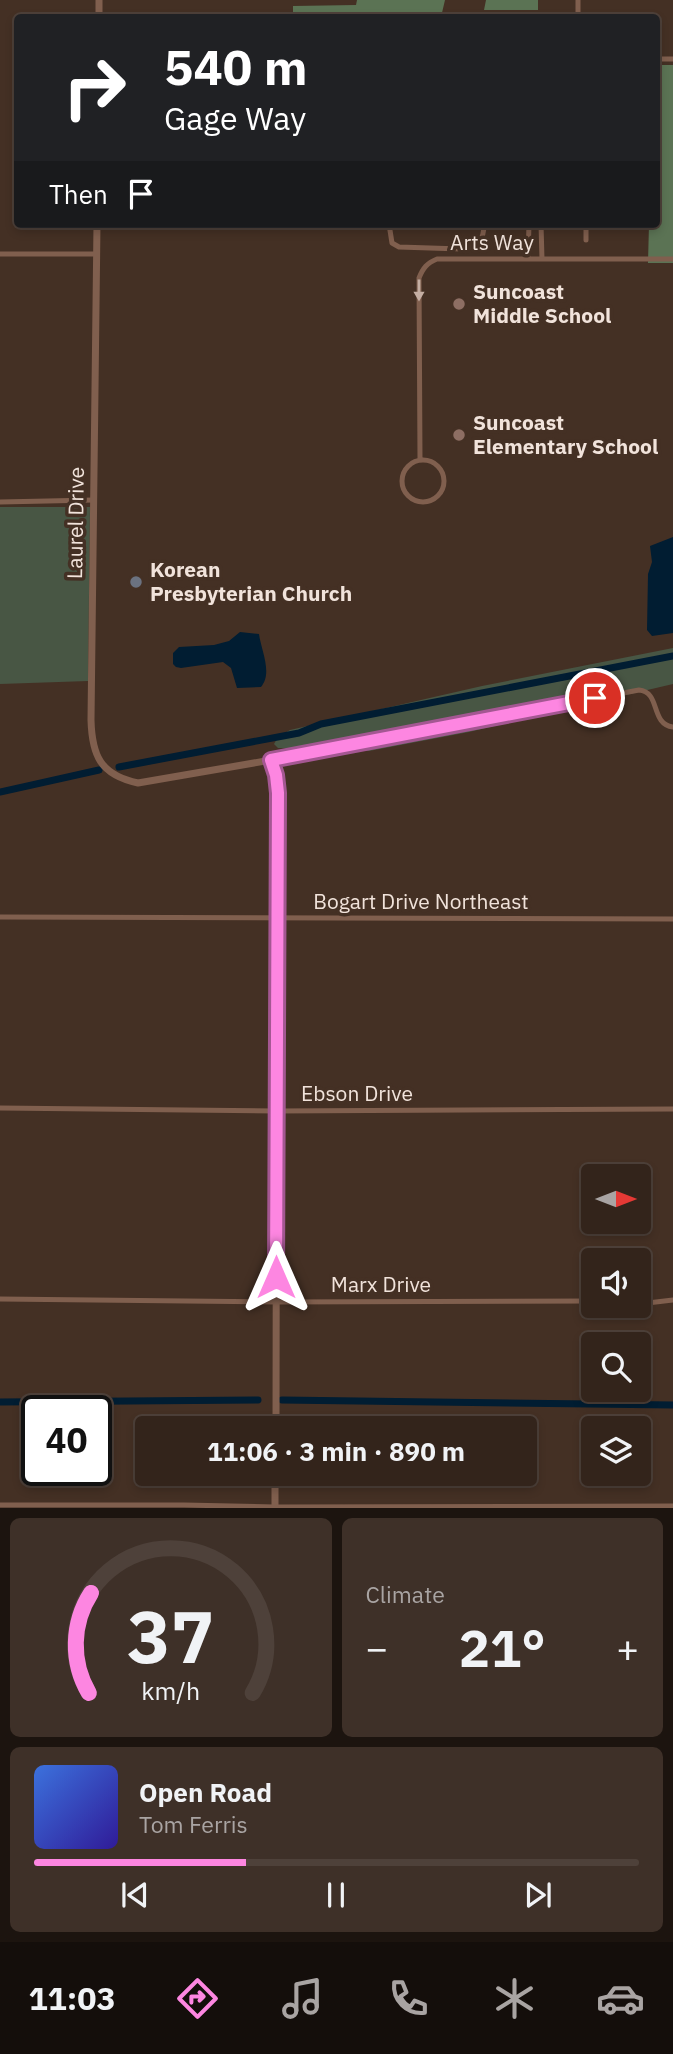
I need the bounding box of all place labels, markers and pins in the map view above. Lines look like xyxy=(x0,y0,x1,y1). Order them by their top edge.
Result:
place label: Suncoast Middle School xyxy=(473,277,611,329)
marker: Suncoast Middle School xyxy=(451,296,467,312)
place label: Suncoast Elementary School xyxy=(473,408,658,460)
marker: Suncoast Elementary School xyxy=(451,427,467,443)
place label: Korean Presbyterian Church xyxy=(150,555,352,607)
marker: Korean Presbyterian Church xyxy=(128,574,144,590)
pin xyxy=(565,668,625,728)

